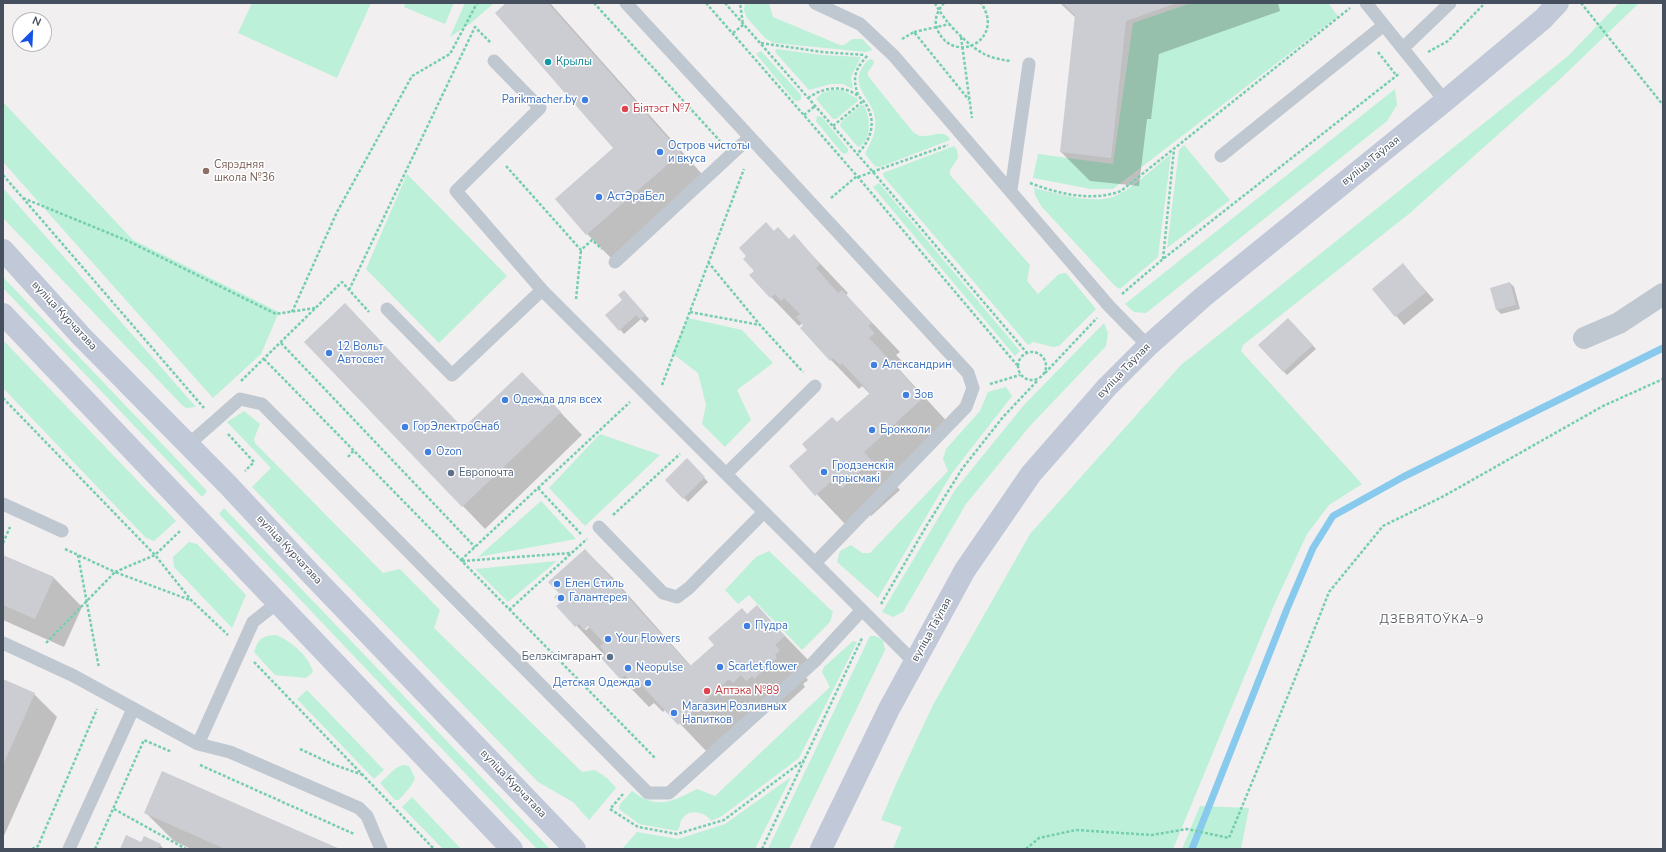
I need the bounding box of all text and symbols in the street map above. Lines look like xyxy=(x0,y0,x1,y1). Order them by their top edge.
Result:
north arrow xyxy=(12,12,52,52)
text: N xyxy=(30,13,43,30)
place label: Крылы xyxy=(556,55,592,69)
marker: Крылы xyxy=(543,57,553,67)
place label: Parikmacher.by xyxy=(502,93,577,107)
marker: Parikmacher.by xyxy=(580,95,590,105)
place label: Біятэст №7 xyxy=(633,102,691,116)
marker: Біятэст №7 xyxy=(620,104,630,114)
street label: вуліца Таўлая xyxy=(1339,134,1403,188)
place label: Остров чистоты и вкуса xyxy=(668,139,750,165)
marker: Остров чистоты и вкуса xyxy=(655,147,665,157)
place label: Сярэдняя школа №36 xyxy=(214,158,275,184)
marker: Сярэдняя школа №36 xyxy=(201,166,211,176)
place label: АстЭраБел xyxy=(607,190,664,204)
marker: АстЭраБел xyxy=(594,192,604,202)
street label: вуліца Курчатава xyxy=(29,279,99,353)
place label: 12 Вольт Автосвет xyxy=(337,340,384,366)
street label: вуліца Таўлая xyxy=(1095,341,1153,401)
marker: 12 Вольт Автосвет xyxy=(324,348,334,358)
place label: Александрин xyxy=(882,358,952,372)
marker: Александрин xyxy=(869,360,879,370)
place label: Зов xyxy=(914,388,933,402)
marker: Зов xyxy=(901,390,911,400)
place label: Одежда для всех xyxy=(513,393,602,407)
marker: Одежда для всех xyxy=(500,395,510,405)
place label: ГорЭлектроСнаб xyxy=(413,420,499,434)
marker: ГорЭлектроСнаб xyxy=(400,422,410,432)
place label: Брокколи xyxy=(880,423,930,437)
marker: Брокколи xyxy=(867,425,877,435)
place label: Ozon xyxy=(436,445,462,459)
marker: Ozon xyxy=(423,447,433,457)
place label: Гродзенскія прысмакі xyxy=(832,459,894,485)
place label: Европочта xyxy=(459,466,514,480)
marker: Гродзенскія прысмакі xyxy=(819,467,829,477)
marker: Европочта xyxy=(446,468,456,478)
street label: вуліца Курчатава xyxy=(254,513,324,587)
place label: Елен Стиль xyxy=(565,577,624,591)
marker: Елен Стиль xyxy=(552,579,562,589)
place label: Галантерея xyxy=(569,591,627,605)
marker: Галантерея xyxy=(556,593,566,603)
street label: вуліца Таўлая xyxy=(909,596,955,664)
district label: ДЗЕВЯТОЎКА–9 xyxy=(1380,613,1484,627)
place label: Пудра xyxy=(755,619,788,633)
marker: Пудра xyxy=(742,621,752,631)
place label: Your Flowers xyxy=(616,632,680,646)
marker: Your Flowers xyxy=(603,634,613,644)
place label: Белэксімгарант xyxy=(522,650,602,664)
marker: Белэксімгарант xyxy=(605,652,615,662)
place label: Scarlet flower xyxy=(728,660,797,674)
place label: Neopulse xyxy=(636,661,683,675)
marker: Scarlet flower xyxy=(715,662,725,672)
marker: Neopulse xyxy=(623,663,633,673)
place label: Детская Одежда xyxy=(553,676,640,690)
marker: Детская Одежда xyxy=(643,678,653,688)
place label: Аптэка №89 xyxy=(715,684,779,698)
marker: Аптэка №89 xyxy=(702,686,712,696)
place label: Магазин Розливных Напитков xyxy=(682,700,787,726)
marker: Магазин Розливных Напитков xyxy=(669,708,679,718)
street label: вуліца Курчатава xyxy=(477,747,549,821)

